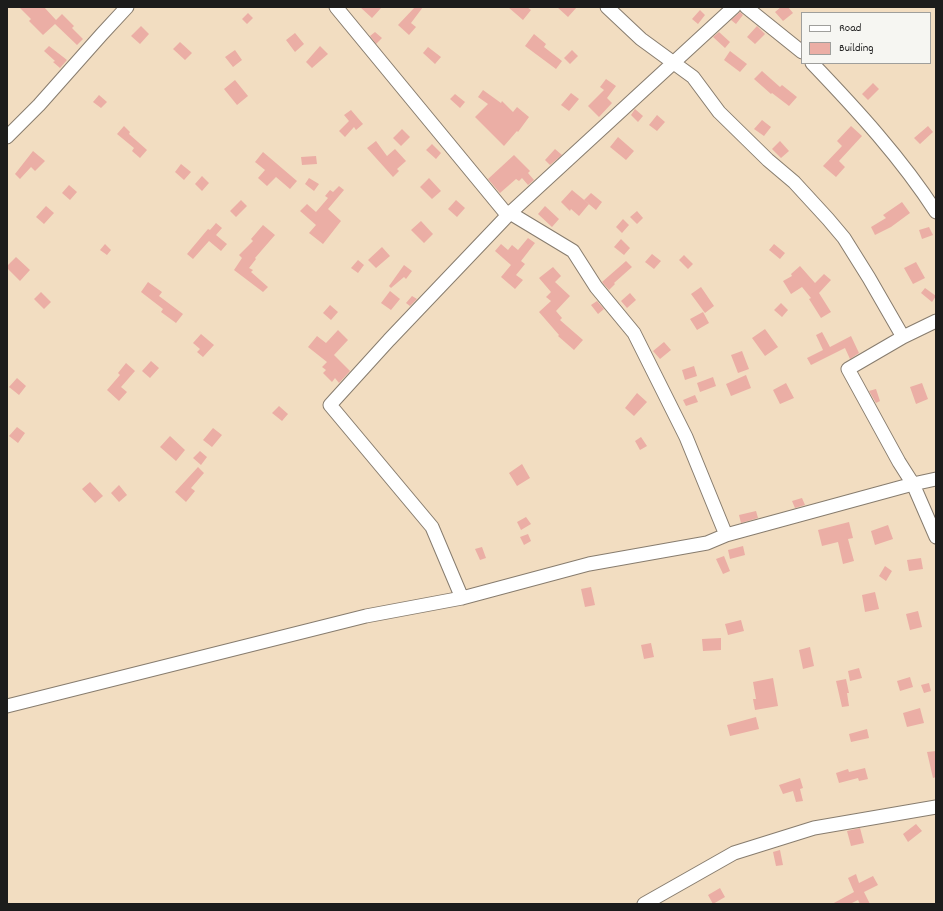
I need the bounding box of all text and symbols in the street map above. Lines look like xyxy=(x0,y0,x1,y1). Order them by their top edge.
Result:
legend xyxy=(801,12,931,64)
text: Road xyxy=(839,20,861,37)
text: Building xyxy=(839,40,874,57)

